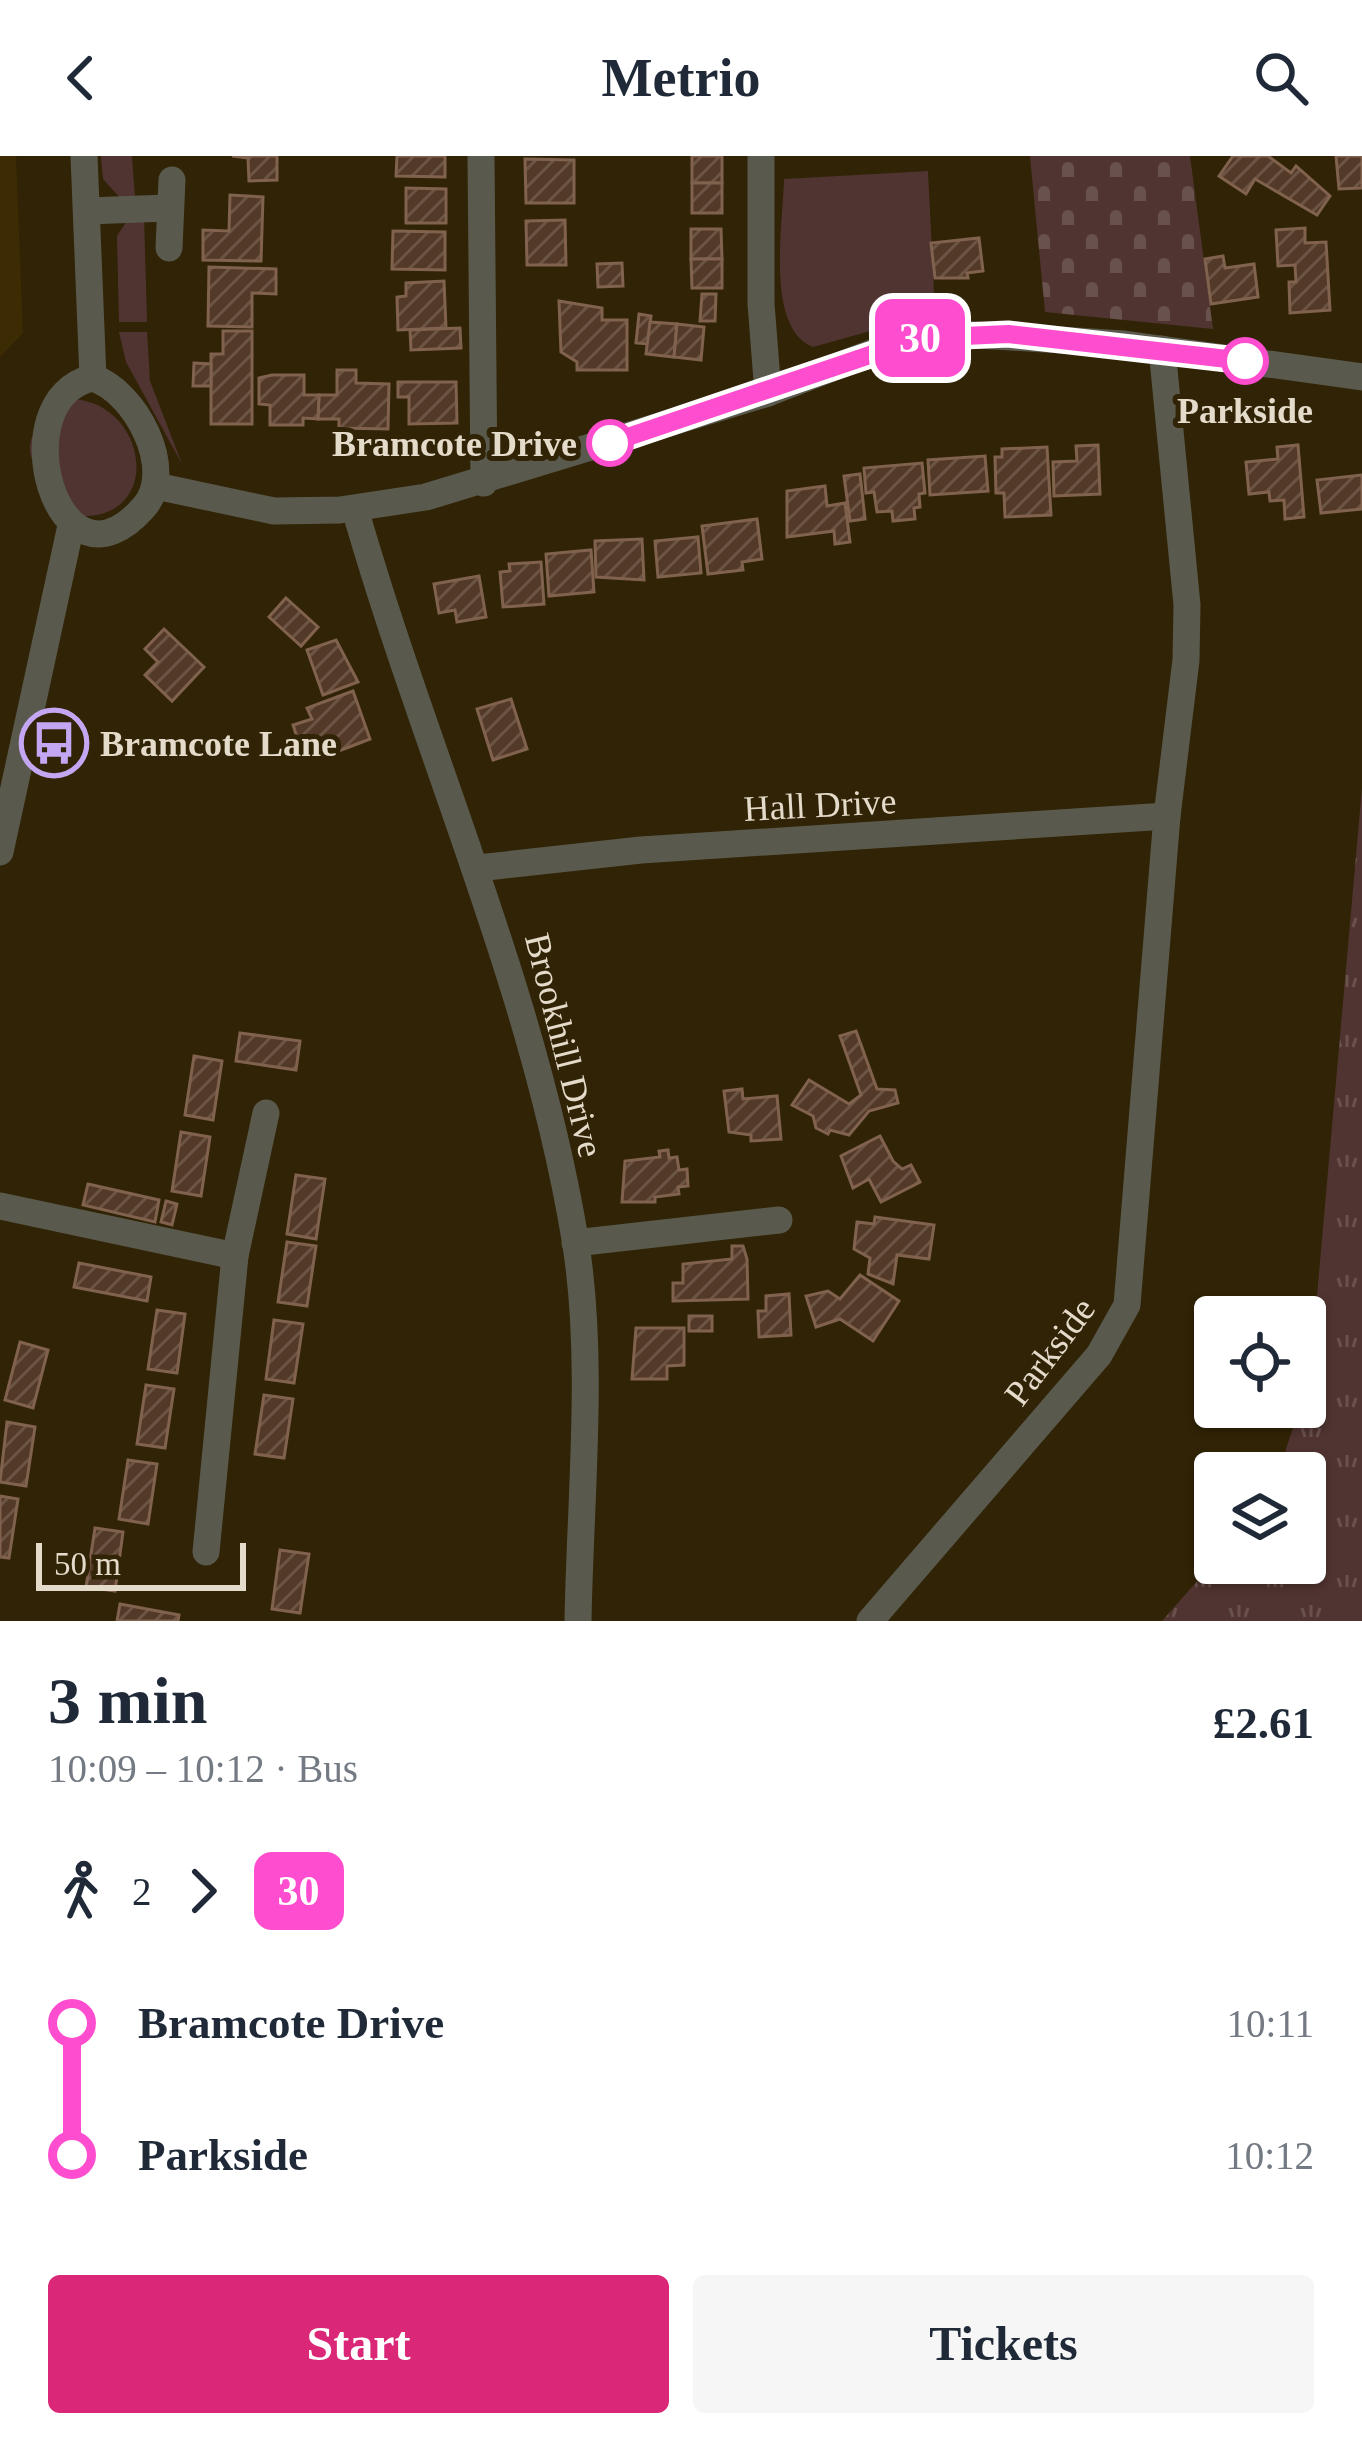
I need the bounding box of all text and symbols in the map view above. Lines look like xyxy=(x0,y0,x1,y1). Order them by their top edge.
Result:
icon: back xyxy=(48,45,114,111)
icon: search xyxy=(1248,45,1314,111)
text: Metrio xyxy=(602,48,760,108)
line badge: 30 xyxy=(866,299,974,377)
text: 30 xyxy=(899,315,941,361)
marker: Parkside xyxy=(1223,339,1267,383)
place label: Parkside xyxy=(1177,391,1313,431)
marker: Bramcote Drive xyxy=(588,421,632,465)
place label: Bramcote Drive xyxy=(332,424,577,464)
bus stop icon: Bramcote Lane xyxy=(19,708,89,778)
place label: Bramcote Lane xyxy=(100,724,337,764)
street label: Hall Drive xyxy=(743,781,897,829)
street label: Brookhill Drive xyxy=(517,929,611,1161)
street label: Parkside xyxy=(997,1290,1103,1413)
map controls xyxy=(1194,1296,1326,1584)
button: locate xyxy=(1194,1296,1326,1428)
button: layers xyxy=(1194,1452,1326,1584)
scale bar xyxy=(36,1537,246,1590)
text: 50 m xyxy=(54,1546,121,1582)
text: 3 min xyxy=(48,1664,208,1737)
text: £2.61 xyxy=(1213,1698,1314,1748)
text: 10:09 – 10:12 · Bus xyxy=(48,1747,358,1790)
icon: walk xyxy=(48,1858,114,1924)
icon: forward xyxy=(170,1858,236,1924)
text: 30 xyxy=(278,1868,320,1914)
text: 2 xyxy=(132,1870,152,1913)
text: Bramcote Drive xyxy=(138,1998,444,2048)
text: 10:11 xyxy=(1227,2002,1314,2045)
text: Parkside xyxy=(138,2130,308,2180)
text: 10:12 xyxy=(1225,2134,1314,2177)
button: Start xyxy=(48,2275,669,2413)
button: Tickets xyxy=(693,2275,1314,2413)

